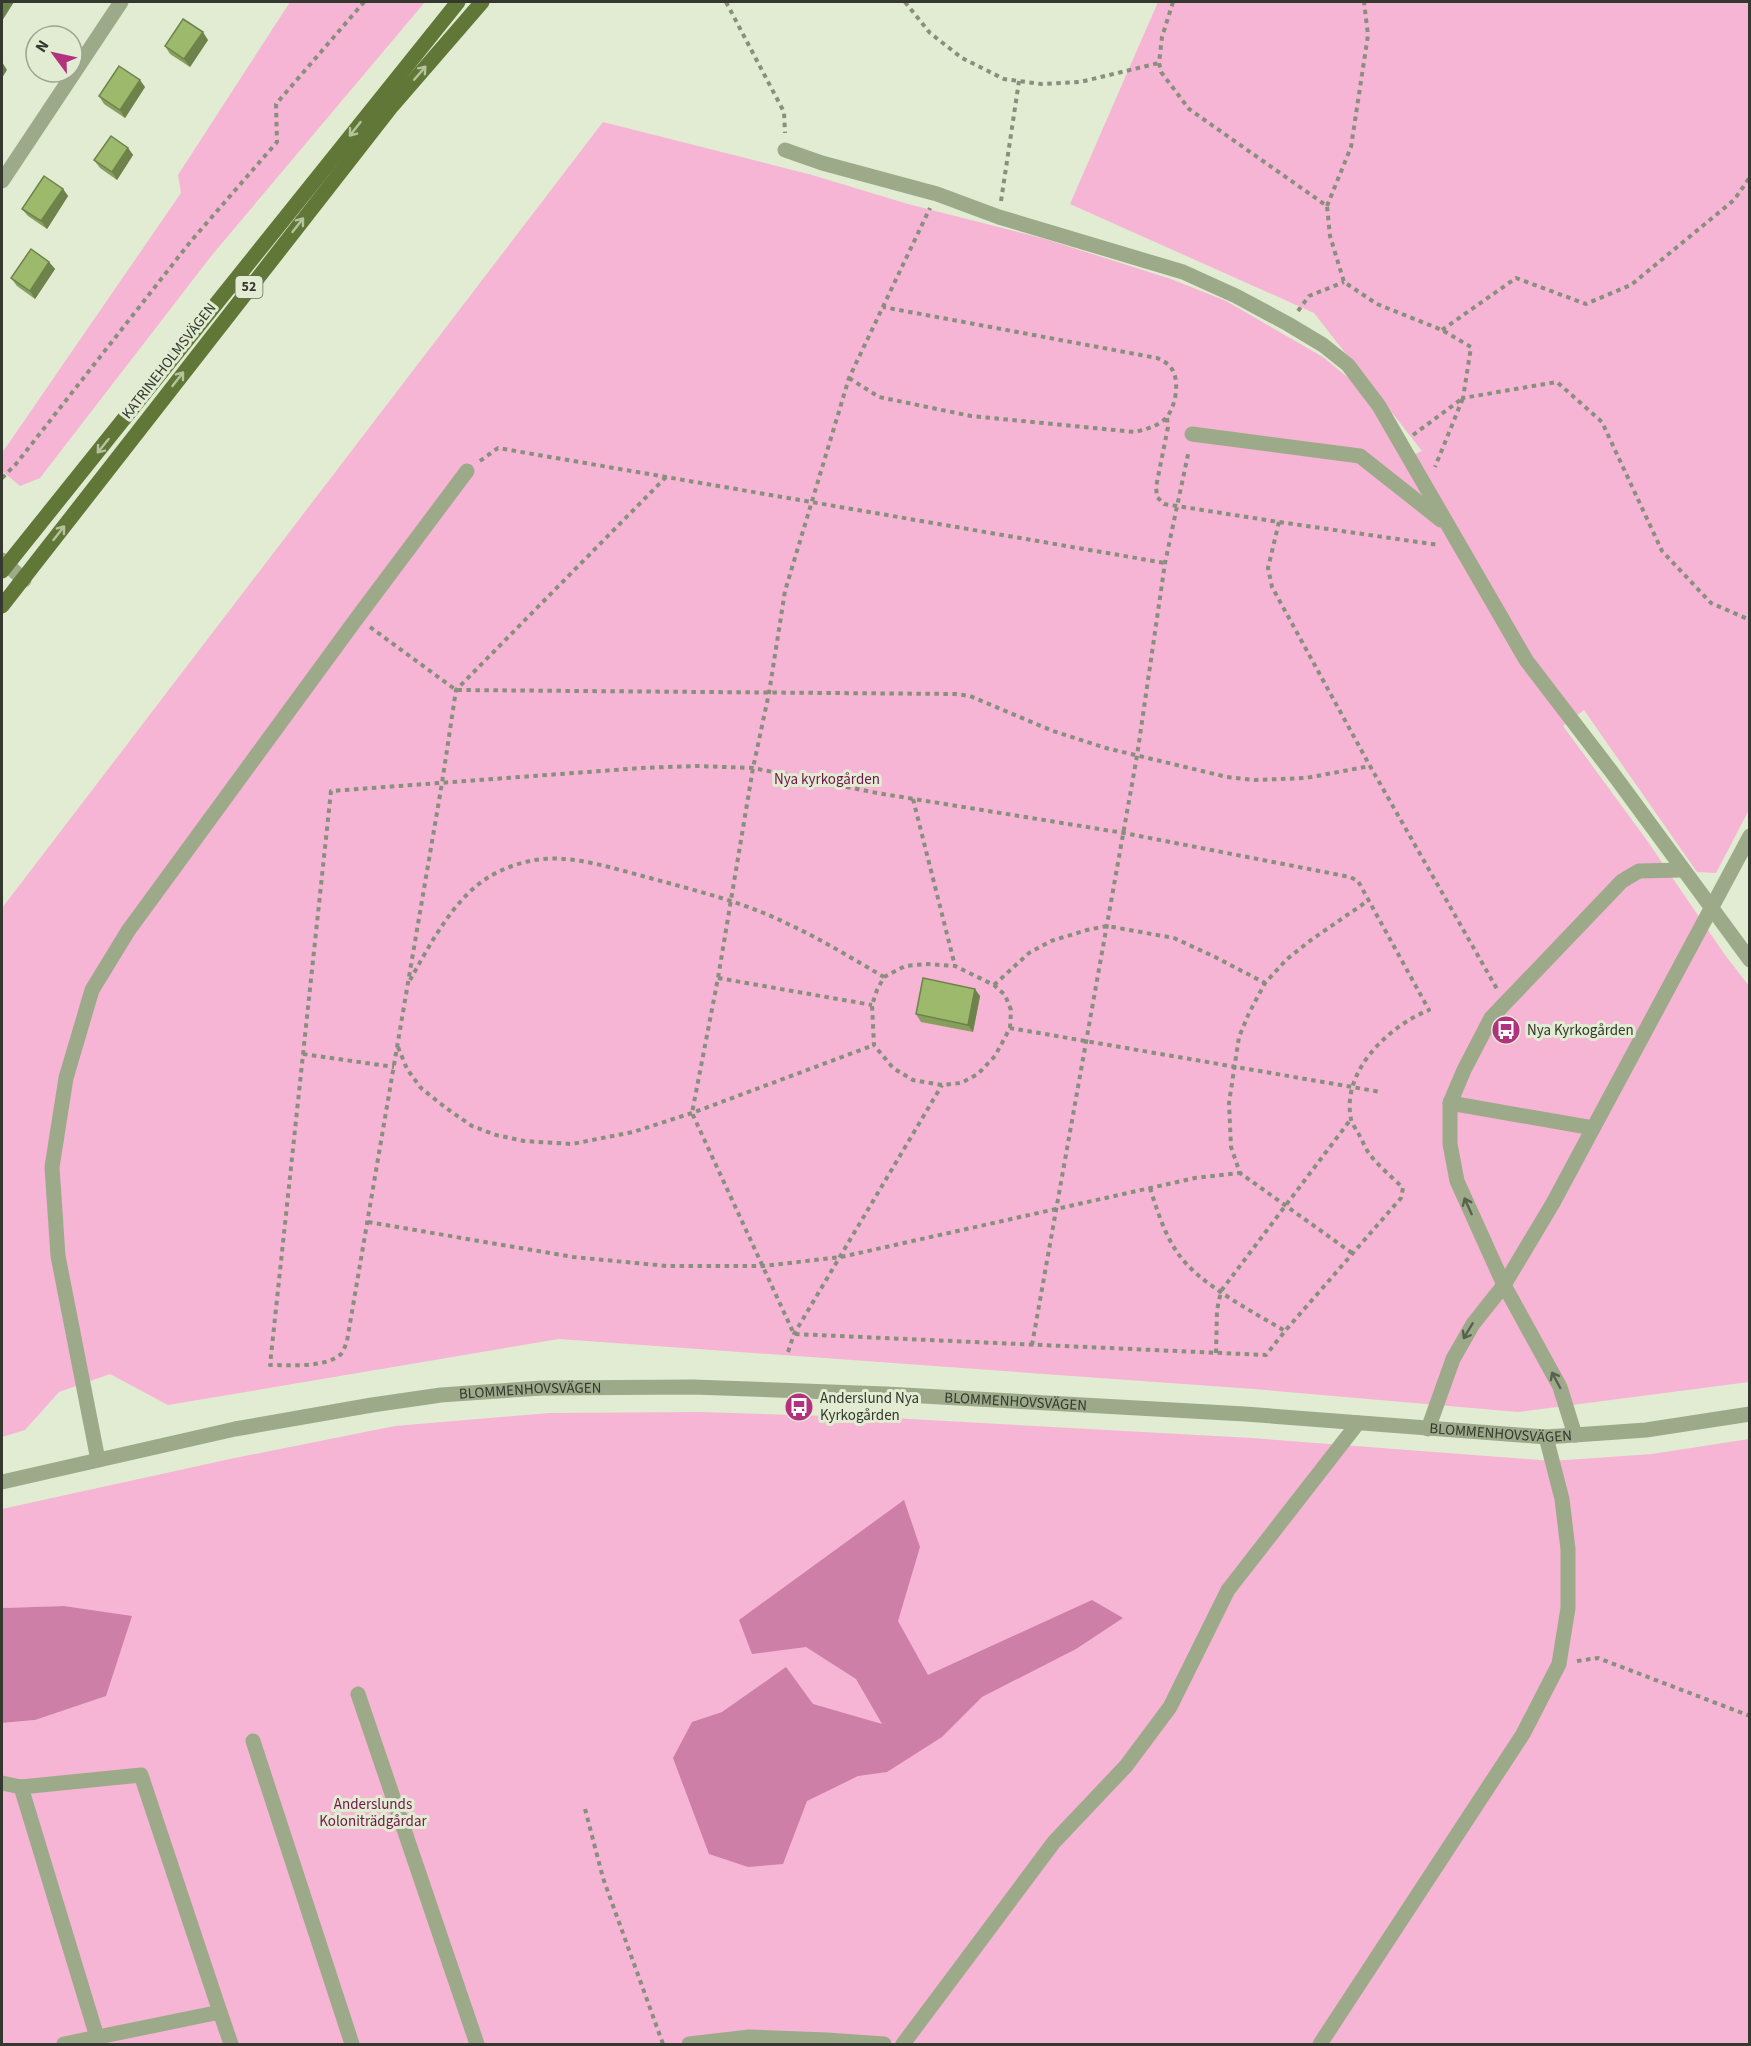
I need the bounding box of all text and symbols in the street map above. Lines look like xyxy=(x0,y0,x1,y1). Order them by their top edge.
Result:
north arrow xyxy=(24,24,84,84)
text: N xyxy=(30,36,54,57)
one-way arrow xyxy=(413,66,427,81)
one-way arrow xyxy=(349,121,362,137)
one-way arrow xyxy=(292,217,305,233)
road number: 52 xyxy=(236,276,262,298)
street label: KATRINEHOLMSVÄGEN xyxy=(117,298,221,424)
one-way arrow xyxy=(172,371,185,387)
one-way arrow xyxy=(97,437,110,453)
one-way arrow xyxy=(53,526,66,542)
park label: Nya kyrkogården xyxy=(774,769,880,790)
bus stop icon: Nya Kyrkogården xyxy=(1490,1014,1522,1046)
place label: Nya Kyrkogården xyxy=(1527,1020,1634,1041)
one-way arrow xyxy=(1462,1198,1474,1216)
one-way arrow xyxy=(1462,1323,1474,1340)
one-way arrow xyxy=(1550,1372,1562,1389)
street label: BLOMMENHOVSVÄGEN xyxy=(458,1377,601,1404)
street label: BLOMMENHOVSVÄGEN xyxy=(944,1387,1088,1416)
place label: Anderslund Nya Kyrkogården xyxy=(820,1388,919,1426)
bus stop icon: Anderslund Nya Kyrkogården xyxy=(783,1391,815,1423)
street label: BLOMMENHOVSVÄGEN xyxy=(1429,1418,1572,1448)
park label: Anderslunds Koloniträdgårdar xyxy=(319,1794,427,1832)

